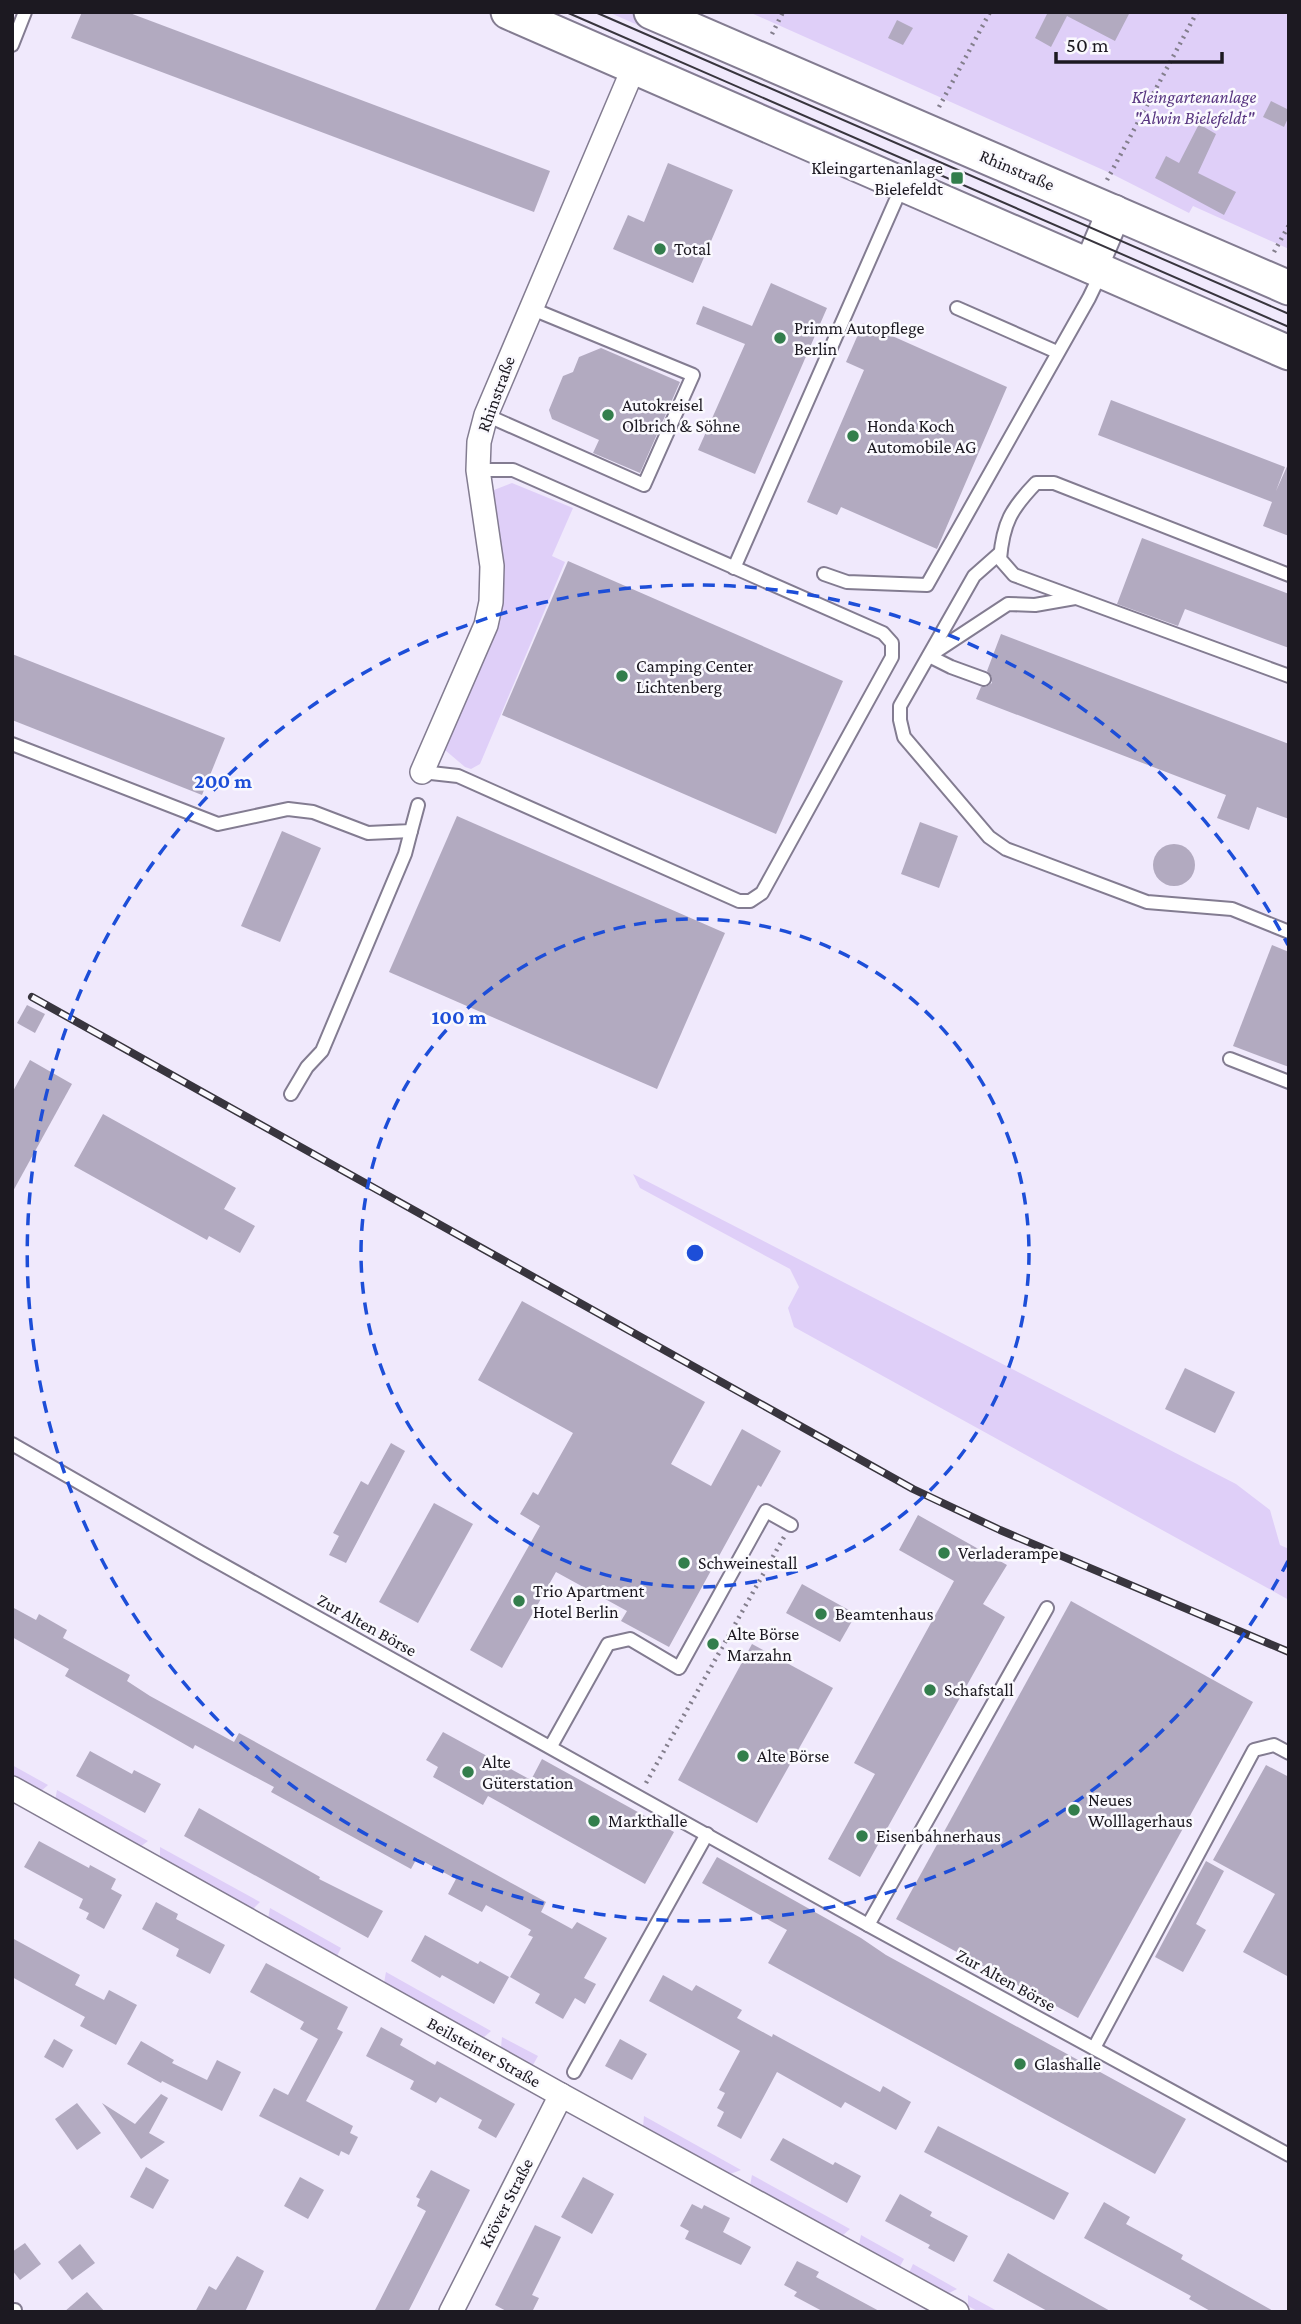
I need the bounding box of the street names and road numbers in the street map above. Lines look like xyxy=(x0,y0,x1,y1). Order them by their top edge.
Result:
street label: Rhinstraße xyxy=(977,145,1058,195)
street label: Rhinstraße xyxy=(473,353,519,435)
street label: Zur Alten Börse xyxy=(314,1590,420,1661)
street label: Zur Alten Börse xyxy=(953,1945,1059,2016)
street label: Beilsteiner Straße xyxy=(424,2013,544,2092)
street label: Kröver Straße xyxy=(475,2155,537,2251)

